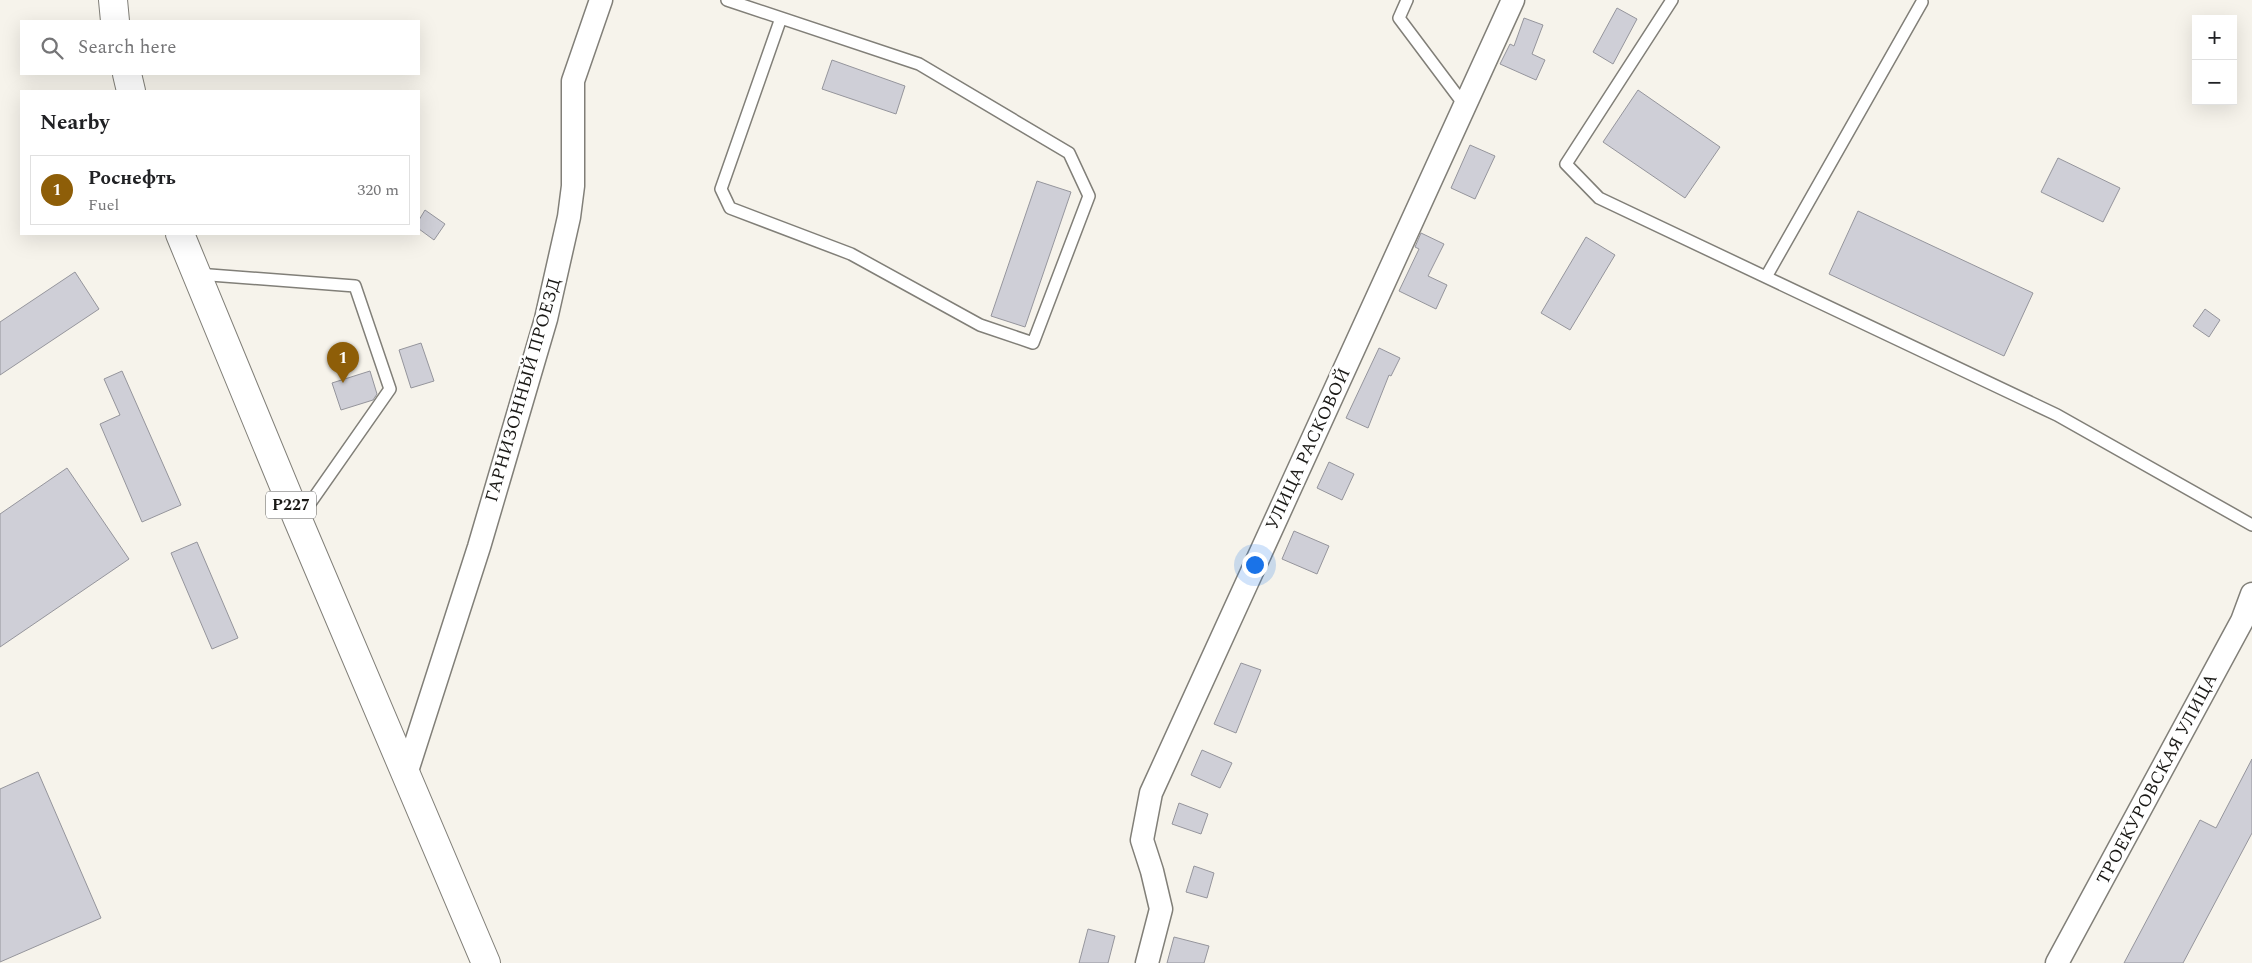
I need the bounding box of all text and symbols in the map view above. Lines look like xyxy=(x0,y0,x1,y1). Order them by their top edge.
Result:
map controls xyxy=(2192,15,2237,105)
button: + xyxy=(2192,15,2237,60)
search box xyxy=(20,20,420,75)
text: Search here xyxy=(78,33,177,62)
icon: search xyxy=(38,34,66,62)
button: − xyxy=(2192,60,2237,105)
text: Nearby xyxy=(40,107,110,139)
text: Роснефть xyxy=(88,164,176,193)
text: 1 xyxy=(53,178,61,202)
text: 320 m xyxy=(357,178,399,202)
text: Fuel xyxy=(88,193,119,217)
street label: ГАРНИЗОННЫЙ ПРОЕЗД xyxy=(478,275,568,505)
pin: 1 xyxy=(327,342,359,383)
street label: УЛИЦА РАСКОВОЙ xyxy=(1259,363,1357,535)
road number: Р227 xyxy=(266,492,316,518)
your location xyxy=(1242,552,1268,578)
street label: ТРОЕКУРОВСКАЯ УЛИЦА xyxy=(2090,668,2224,890)

